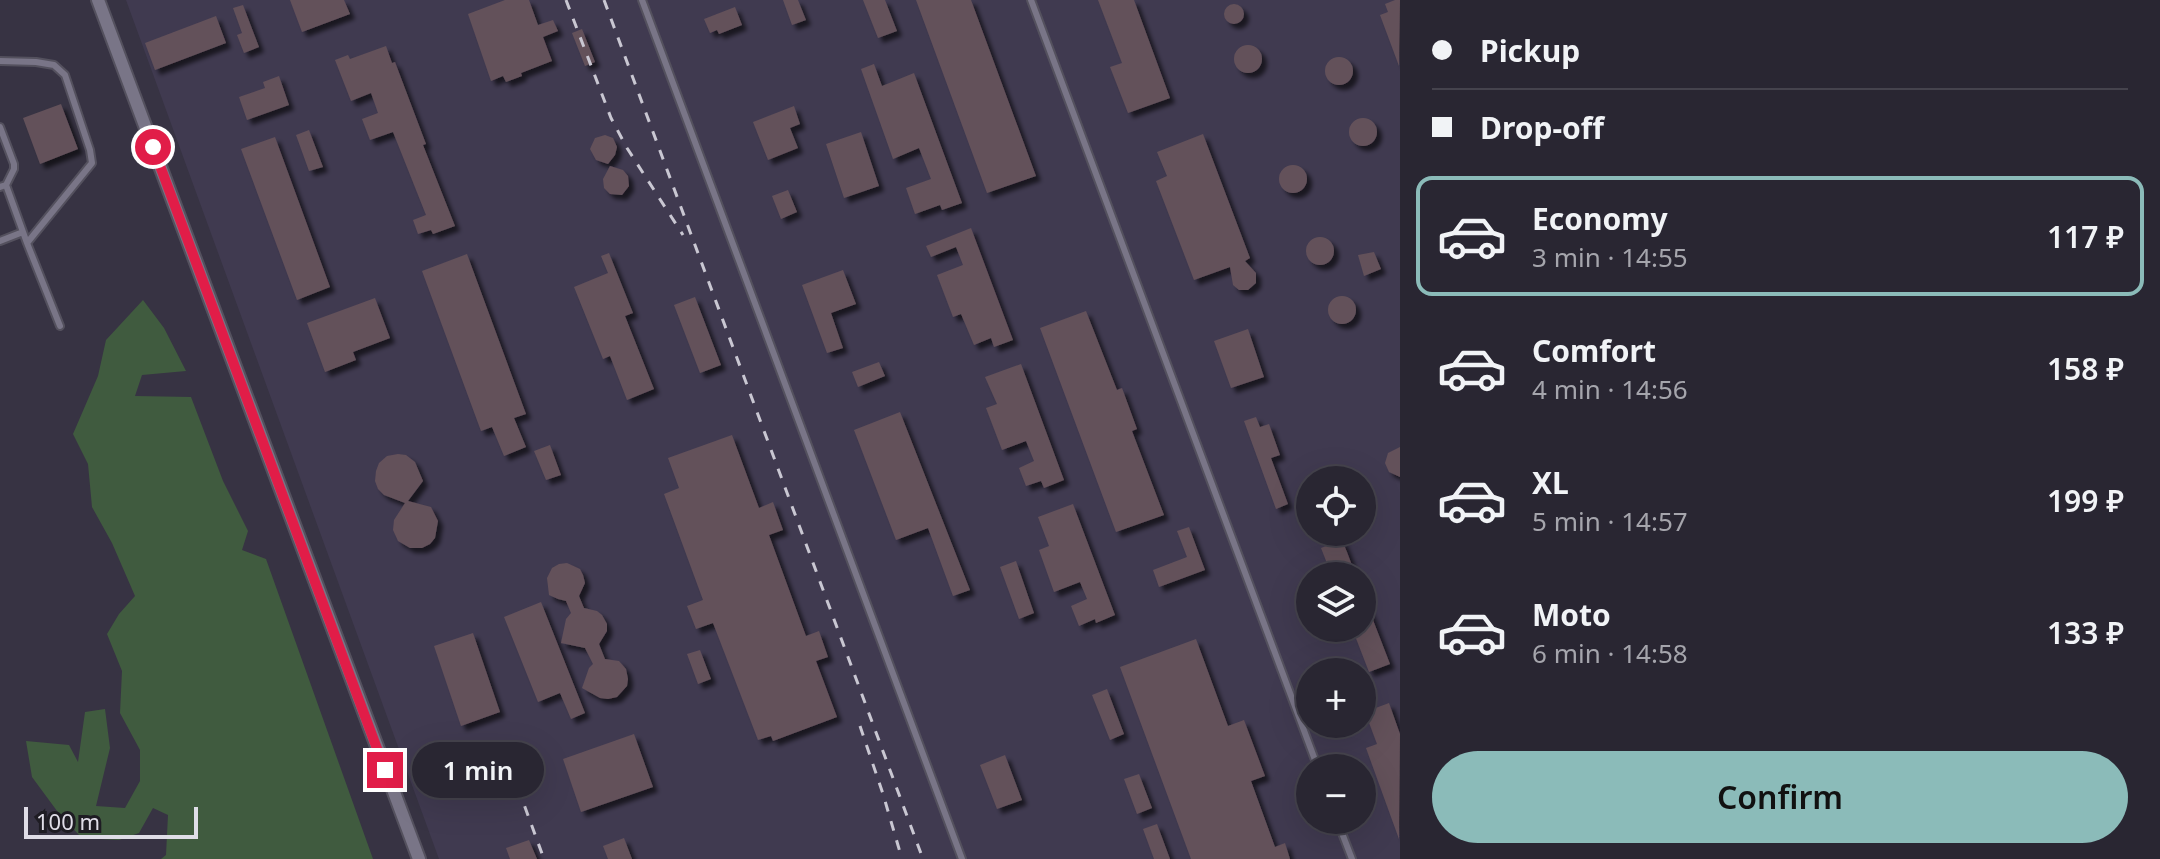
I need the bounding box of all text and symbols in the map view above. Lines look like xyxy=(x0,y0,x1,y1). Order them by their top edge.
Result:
text: Pickup xyxy=(1480,30,1580,71)
text: Drop-off xyxy=(1480,107,1604,148)
route start xyxy=(135,129,171,165)
text: Economy xyxy=(1532,198,1668,239)
icon: car xyxy=(1436,200,1508,272)
text: 117 ₽ xyxy=(2047,216,2124,257)
text: 3 min · 14:55 xyxy=(1532,239,1688,275)
text: Comfort xyxy=(1532,330,1656,371)
icon: car xyxy=(1436,332,1508,404)
text: 158 ₽ xyxy=(2047,348,2124,389)
text: 4 min · 14:56 xyxy=(1532,371,1688,407)
text: XL xyxy=(1532,462,1569,503)
icon: car xyxy=(1436,464,1508,536)
map controls xyxy=(1296,466,1376,834)
button: locate xyxy=(1296,466,1376,546)
text: 199 ₽ xyxy=(2047,480,2124,521)
text: 5 min · 14:57 xyxy=(1532,503,1688,539)
button: layers xyxy=(1296,562,1376,642)
text: Moto xyxy=(1532,594,1611,635)
icon: car xyxy=(1436,596,1508,668)
text: 133 ₽ xyxy=(2047,612,2124,653)
text: 6 min · 14:58 xyxy=(1532,635,1688,671)
button: + xyxy=(1296,658,1376,738)
callout: 1 min xyxy=(413,742,545,798)
button: Confirm xyxy=(1432,751,2128,843)
route end xyxy=(367,752,403,788)
text: 1 min xyxy=(443,752,513,788)
button: − xyxy=(1296,754,1376,834)
scale bar xyxy=(24,803,198,839)
text: 100 m xyxy=(36,806,100,836)

